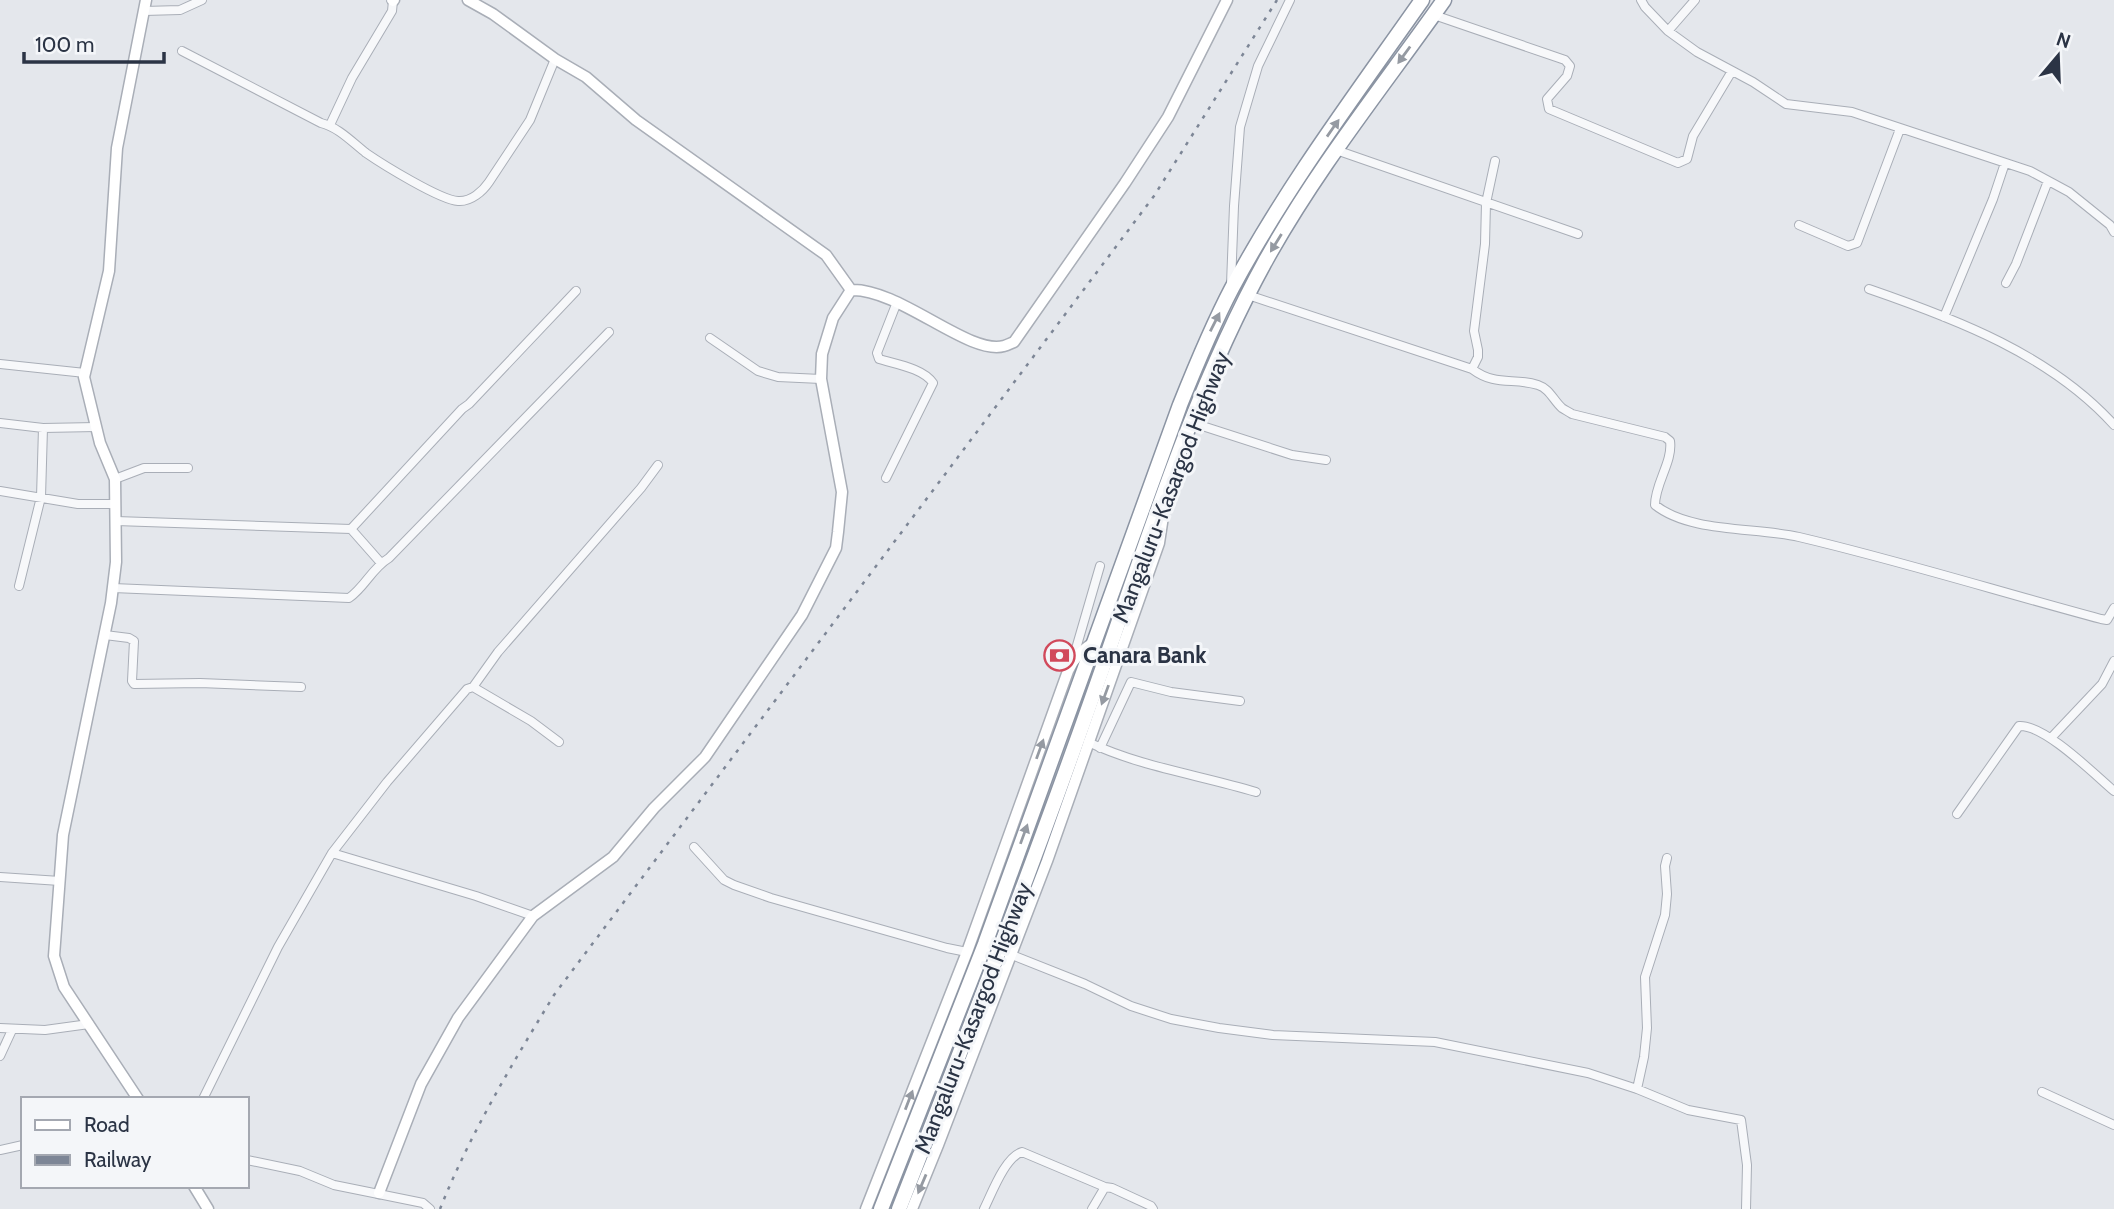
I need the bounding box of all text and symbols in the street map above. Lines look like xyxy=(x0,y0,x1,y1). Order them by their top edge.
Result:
scale bar xyxy=(24,21,164,65)
north arrow xyxy=(2023,21,2093,91)
text: N xyxy=(2053,27,2073,53)
text: 100 m xyxy=(35,32,94,57)
one-way arrow xyxy=(1397,46,1411,64)
one-way arrow xyxy=(1325,119,1339,137)
one-way arrow xyxy=(1270,234,1283,253)
one-way arrow xyxy=(1209,312,1220,332)
street label: Mangaluru-Kasargod Highway xyxy=(1106,347,1236,627)
bank icon: Canara Bank xyxy=(1043,638,1077,672)
place label: Canara Bank xyxy=(1083,641,1207,669)
one-way arrow xyxy=(1099,685,1110,706)
one-way arrow xyxy=(1035,738,1046,759)
one-way arrow xyxy=(1019,823,1030,844)
street label: Mangaluru-Kasargod Highway xyxy=(908,878,1038,1158)
one-way arrow xyxy=(904,1089,915,1110)
legend xyxy=(21,1097,248,1188)
text: Road xyxy=(84,1112,130,1137)
text: Railway xyxy=(84,1147,152,1172)
one-way arrow xyxy=(917,1173,928,1194)

